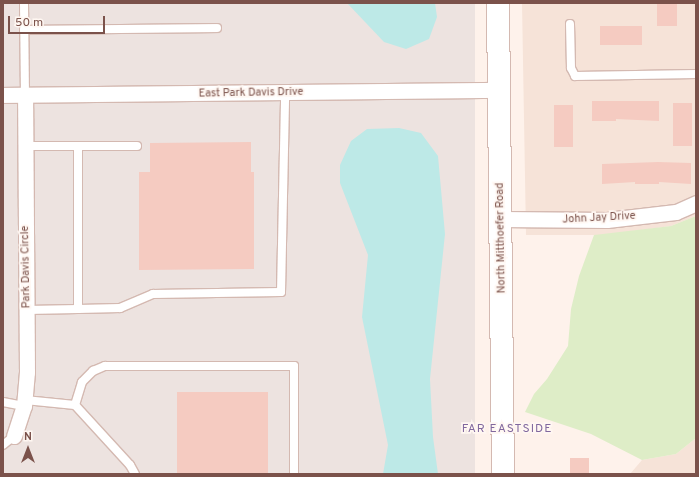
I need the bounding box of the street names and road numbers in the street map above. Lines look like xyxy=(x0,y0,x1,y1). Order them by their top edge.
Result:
street label: East Park Davis Drive xyxy=(199,85,303,101)
street label: North Mitthoefer Road xyxy=(493,183,509,293)
street label: John Jay Drive xyxy=(562,209,636,227)
street label: Park Davis Circle xyxy=(19,226,33,308)

